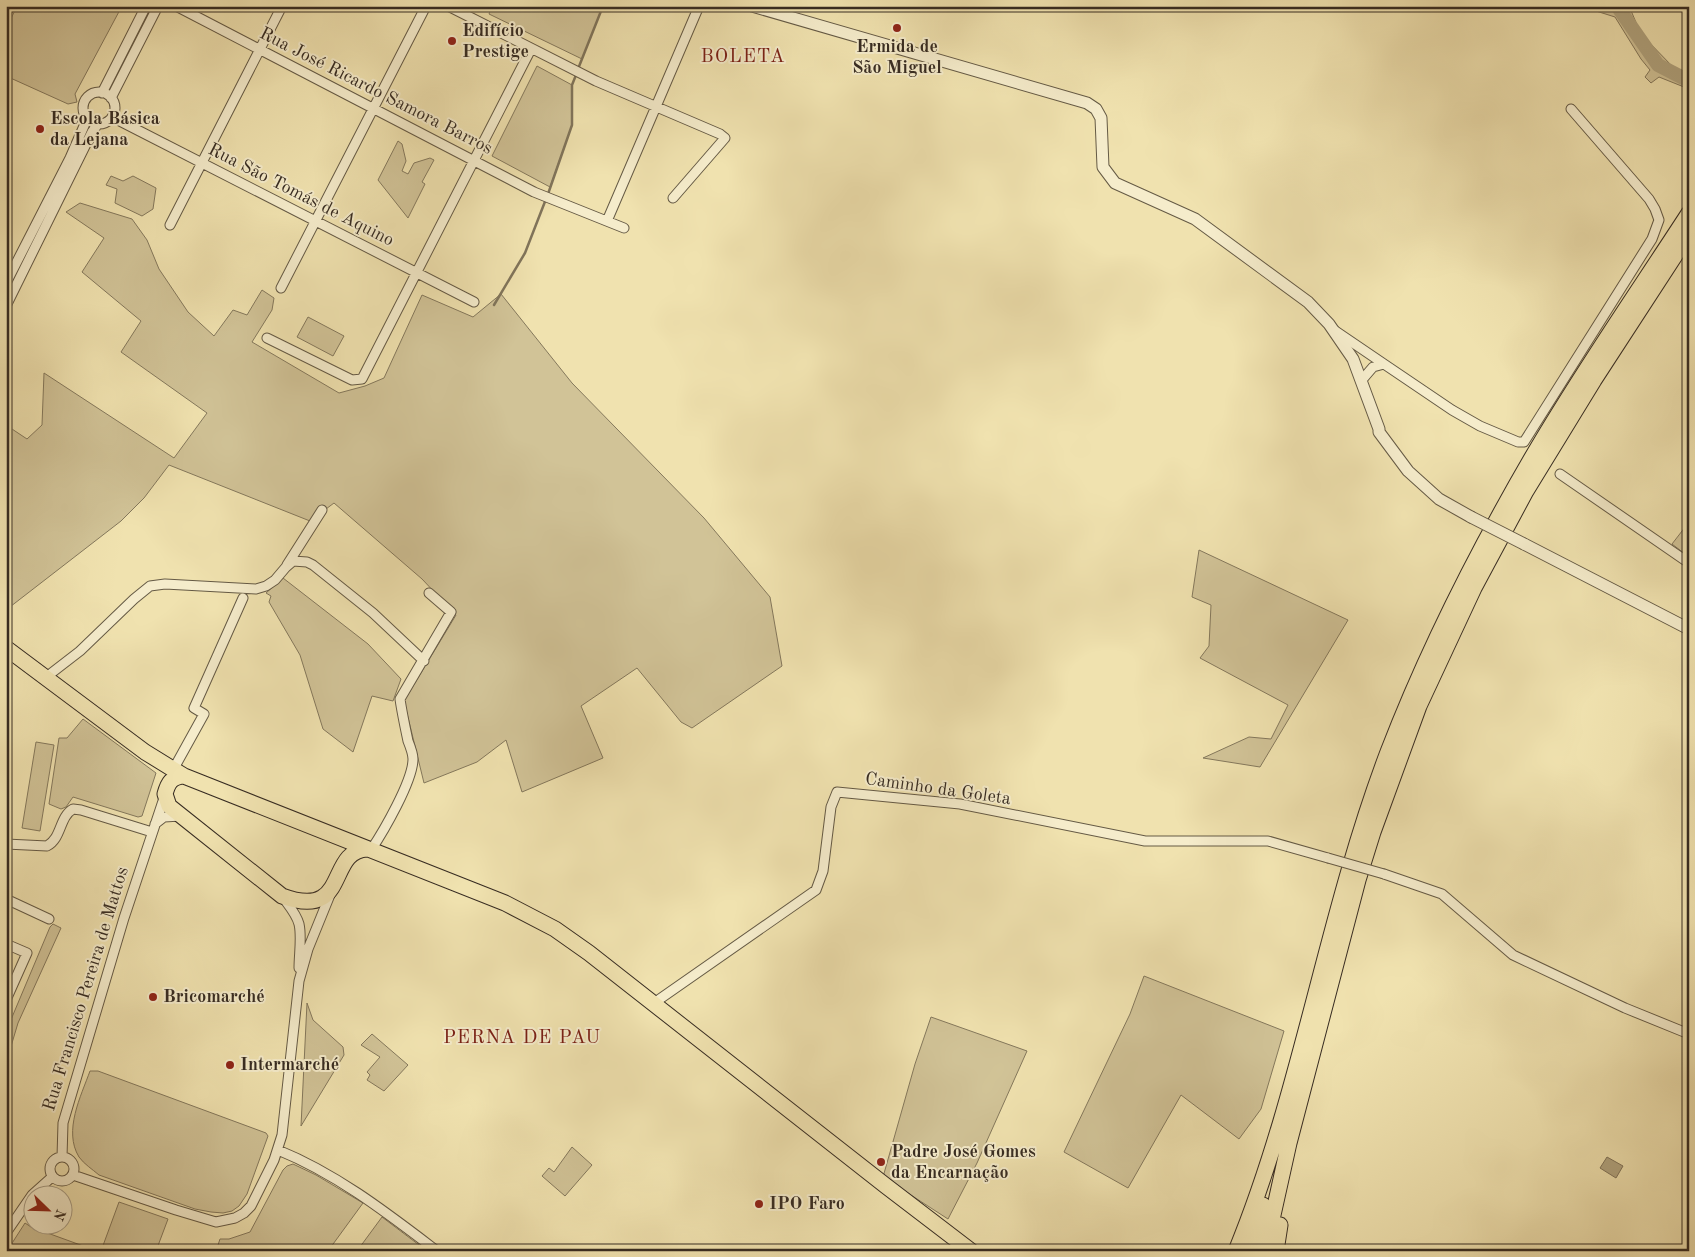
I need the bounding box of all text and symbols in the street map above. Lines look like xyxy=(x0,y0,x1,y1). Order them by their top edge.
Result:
place label: Edifício Prestige xyxy=(462,22,529,61)
marker: Ermida de São Miguel xyxy=(891,22,903,34)
street label: Rua José Ricardo Samora Barros xyxy=(257,24,496,158)
marker: Edifício Prestige xyxy=(446,35,458,47)
place label: Ermida de São Miguel xyxy=(852,38,942,77)
district label: BOLETA xyxy=(701,48,785,67)
place label: Escola Básica da Lejana xyxy=(50,110,160,149)
marker: Escola Básica da Lejana xyxy=(34,123,46,135)
street label: Rua São Tomás de Aquino xyxy=(205,140,397,250)
street label: Caminho da Goleta xyxy=(864,770,1012,808)
street label: Rua Francisco Pereira de Mattos xyxy=(40,865,132,1113)
place label: Bricomarché xyxy=(163,988,265,1006)
marker: Bricomarché xyxy=(147,991,159,1003)
district label: PERNA DE PAU xyxy=(443,1029,601,1048)
place label: Intermarché xyxy=(240,1056,339,1074)
marker: Intermarché xyxy=(224,1059,236,1071)
place label: Padre José Gomes da Encarnação xyxy=(891,1143,1036,1182)
marker: Padre José Gomes da Encarnação xyxy=(875,1156,887,1168)
north arrow xyxy=(22,1184,72,1234)
place label: IPO Faro xyxy=(769,1195,845,1213)
marker: IPO Faro xyxy=(753,1198,765,1210)
text: N xyxy=(50,1207,68,1223)

